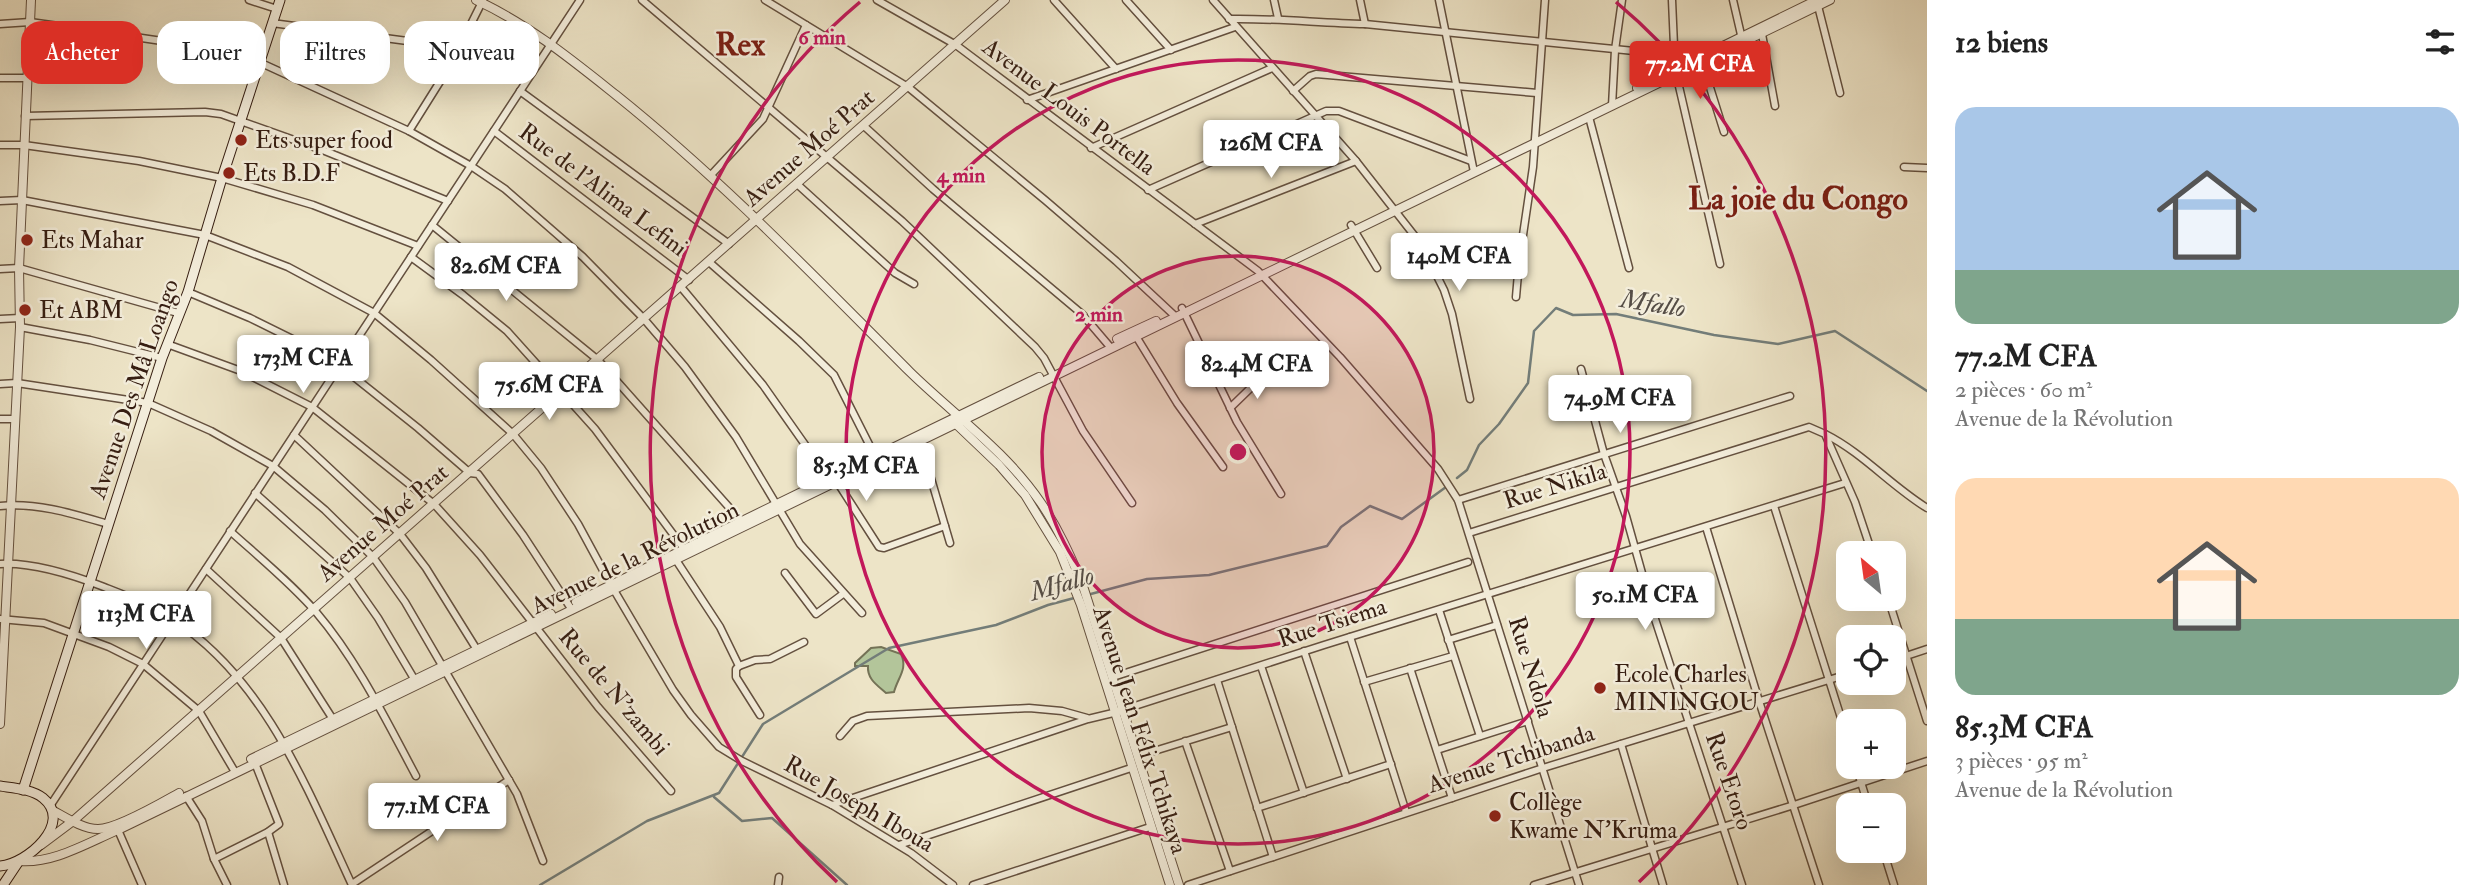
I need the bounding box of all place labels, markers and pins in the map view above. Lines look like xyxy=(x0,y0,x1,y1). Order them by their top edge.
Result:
pin: 77.2M CFA xyxy=(1620,42,1780,101)
pin: 126M CFA xyxy=(1199,120,1343,180)
place label: Ets super food xyxy=(255,125,393,156)
marker: Ets super food xyxy=(233,132,249,148)
place label: Ets B.D.F xyxy=(243,158,340,189)
marker: Ets B.D.F xyxy=(221,165,237,181)
place label: Ets Mahar xyxy=(41,225,144,256)
marker: Ets Mahar xyxy=(19,232,35,248)
pin: 140M CFA xyxy=(1387,233,1531,293)
pin: 82.6M CFA xyxy=(426,244,586,303)
place label: Et ABM xyxy=(39,295,123,326)
marker: Et ABM xyxy=(17,302,33,318)
pin: 173M CFA xyxy=(231,336,375,395)
pin: 82.4M CFA xyxy=(1177,342,1337,401)
pin: 75.6M CFA xyxy=(469,362,629,422)
pin: 74.9M CFA xyxy=(1540,376,1700,435)
centre of rings xyxy=(1226,440,1250,464)
pin: 85.3M CFA xyxy=(786,444,946,503)
pin: 50.1M CFA xyxy=(1565,572,1725,632)
pin: 113M CFA xyxy=(74,592,218,651)
place label: Ecole Charles MININGOU xyxy=(1614,659,1759,718)
marker: Ecole Charles MININGOU xyxy=(1592,680,1608,696)
pin: 77.1M CFA xyxy=(357,784,517,843)
place label: Collège Kwame N'Kruma xyxy=(1509,787,1679,846)
marker: Collège Kwame N'Kruma xyxy=(1487,808,1503,824)

